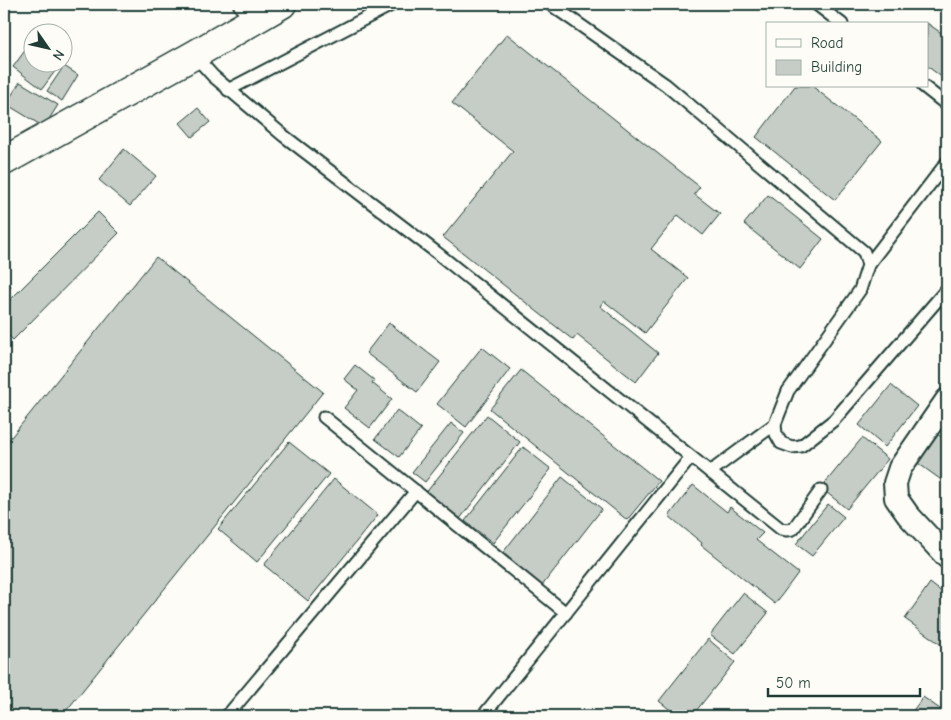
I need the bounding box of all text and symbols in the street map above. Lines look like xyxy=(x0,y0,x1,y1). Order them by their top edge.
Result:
north arrow xyxy=(22,22,72,72)
legend xyxy=(766,22,928,88)
text: Road xyxy=(811,34,843,52)
text: N xyxy=(49,46,68,64)
text: Building xyxy=(811,58,862,76)
scale bar xyxy=(768,665,921,697)
text: 50 m xyxy=(776,674,811,692)

